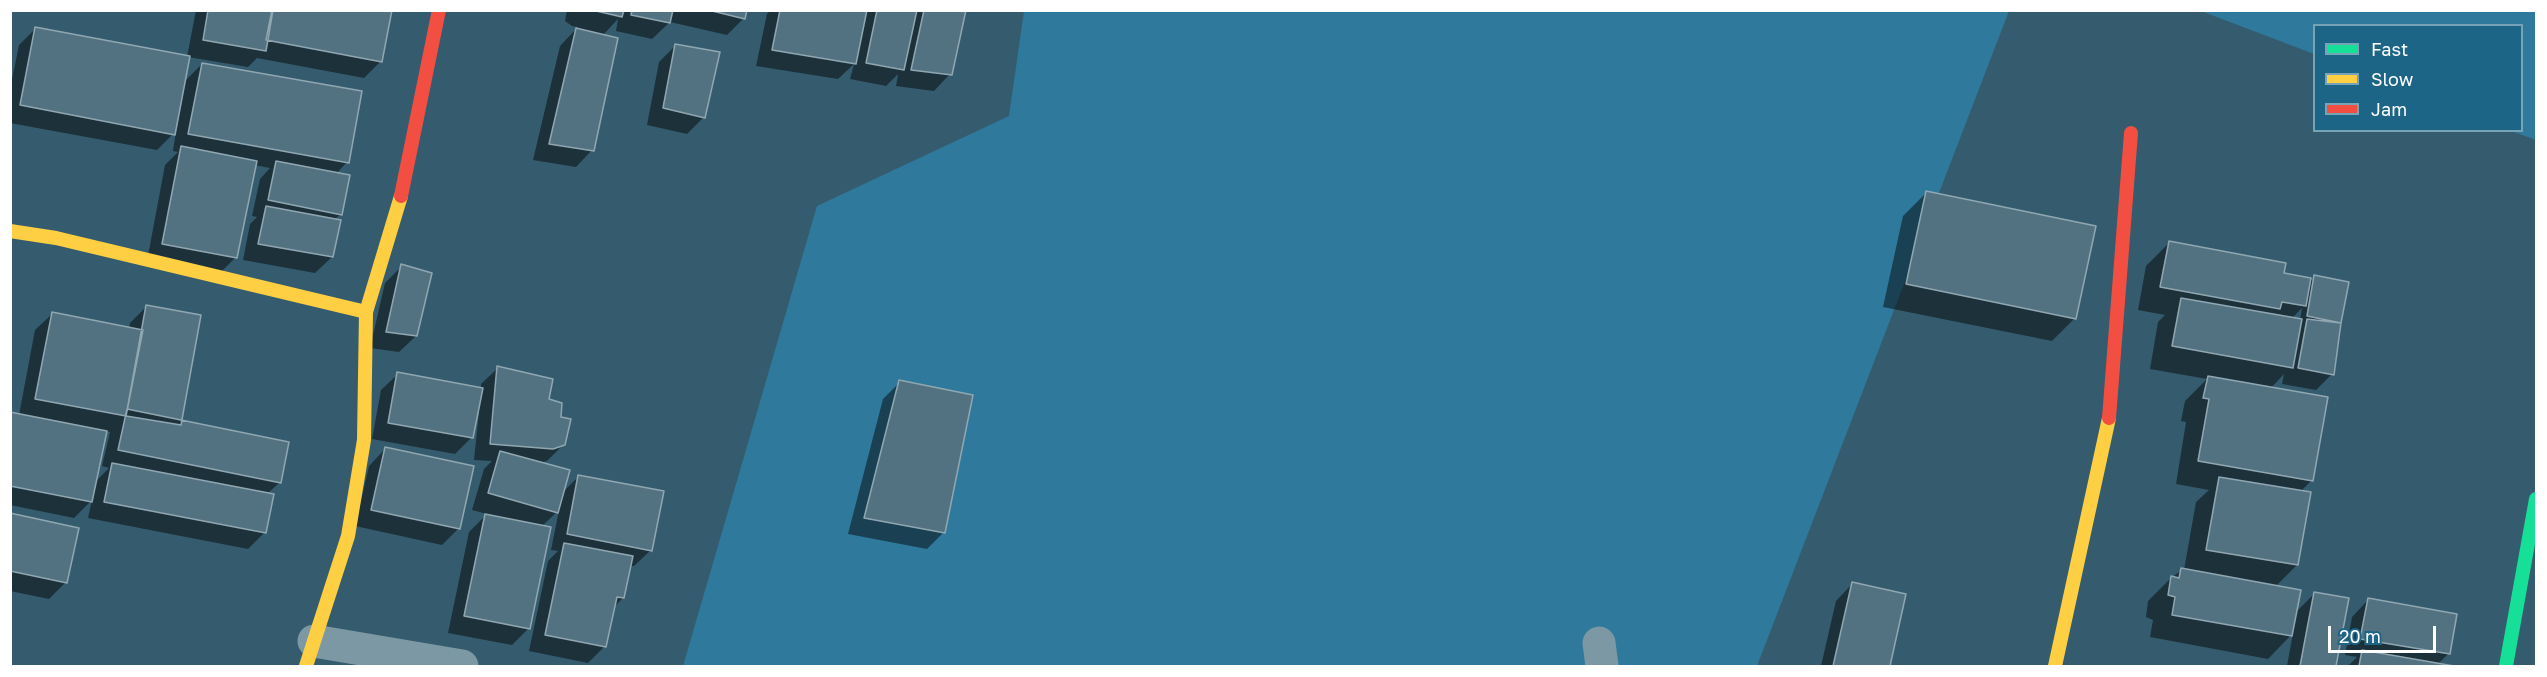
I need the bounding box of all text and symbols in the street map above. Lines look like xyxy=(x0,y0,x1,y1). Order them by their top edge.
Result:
legend xyxy=(2313,24,2523,132)
text: Fast xyxy=(2371,38,2408,60)
text: Slow xyxy=(2371,68,2413,90)
text: Jam xyxy=(2371,98,2407,120)
scale bar xyxy=(2331,614,2439,652)
text: 20 m xyxy=(2339,625,2381,647)

